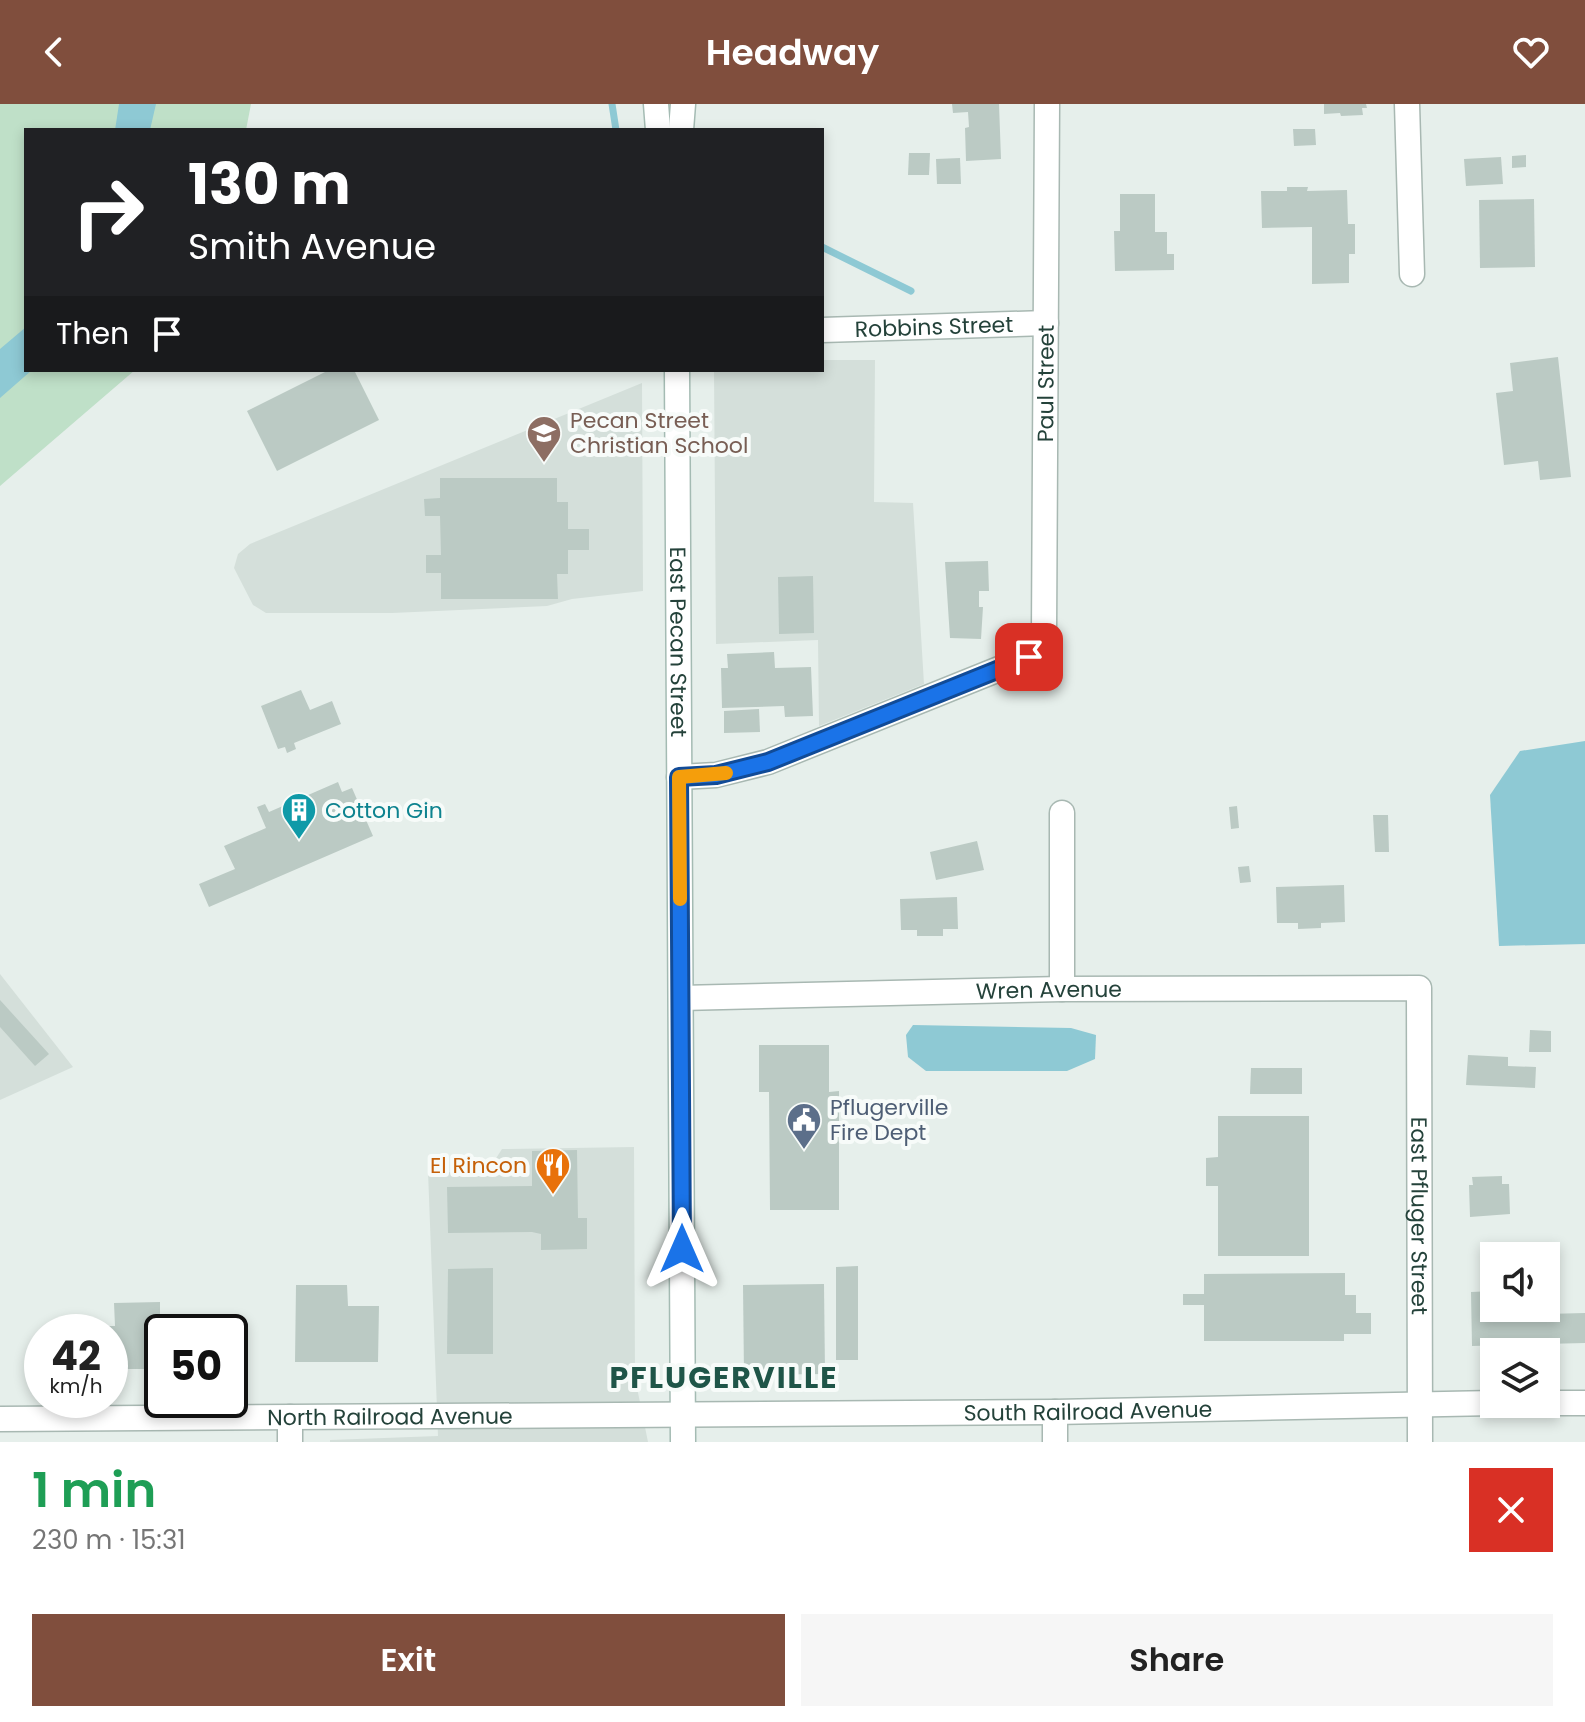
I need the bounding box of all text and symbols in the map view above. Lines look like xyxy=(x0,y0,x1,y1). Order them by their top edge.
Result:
text: Headway xyxy=(706,27,879,78)
icon: back xyxy=(32,30,76,74)
icon: heart xyxy=(1509,30,1553,74)
text: 130 m xyxy=(188,145,351,224)
icon: right xyxy=(56,160,160,264)
text: Smith Avenue xyxy=(188,221,436,272)
street label: Robbins Street xyxy=(854,309,1014,344)
text: Then xyxy=(56,312,129,355)
icon: arrive xyxy=(145,312,189,356)
street label: Paul Street xyxy=(1030,325,1061,442)
place label: Pecan Street Christian School xyxy=(570,405,748,461)
school or university icon: Pecan Street Christian School xyxy=(525,414,563,464)
street label: East Pecan Street xyxy=(662,547,695,737)
pin xyxy=(995,623,1063,691)
icon: arrive xyxy=(1007,635,1051,679)
building icon: Cotton Gin xyxy=(280,791,318,841)
place label: Cotton Gin xyxy=(325,795,443,826)
street label: Wren Avenue xyxy=(976,973,1122,1007)
place label: Pflugerville Fire Dept xyxy=(830,1092,948,1148)
public building icon: Pflugerville Fire Dept xyxy=(785,1101,823,1151)
street label: East Pfluger Street xyxy=(1404,1117,1435,1315)
restaurant icon: El Rincon xyxy=(534,1146,572,1196)
place label: El Rincon xyxy=(430,1150,527,1181)
position arrow xyxy=(640,1207,724,1291)
map controls xyxy=(1480,1242,1560,1418)
button: sound xyxy=(1480,1242,1560,1322)
speed limit sign: 50 xyxy=(144,1314,248,1418)
text: 42 xyxy=(51,1328,101,1384)
button: layers xyxy=(1480,1338,1560,1418)
district label: PFLUGERVILLE xyxy=(610,1356,838,1399)
text: km/h xyxy=(49,1372,103,1400)
street label: South Railroad Avenue xyxy=(963,1393,1213,1428)
street label: North Railroad Avenue xyxy=(267,1400,513,1433)
text: 1 min xyxy=(32,1457,156,1524)
button: close xyxy=(1469,1468,1553,1552)
text: 230 m · 15:31 xyxy=(32,1522,186,1558)
button: Exit xyxy=(32,1614,785,1706)
button: Share xyxy=(801,1614,1553,1706)

